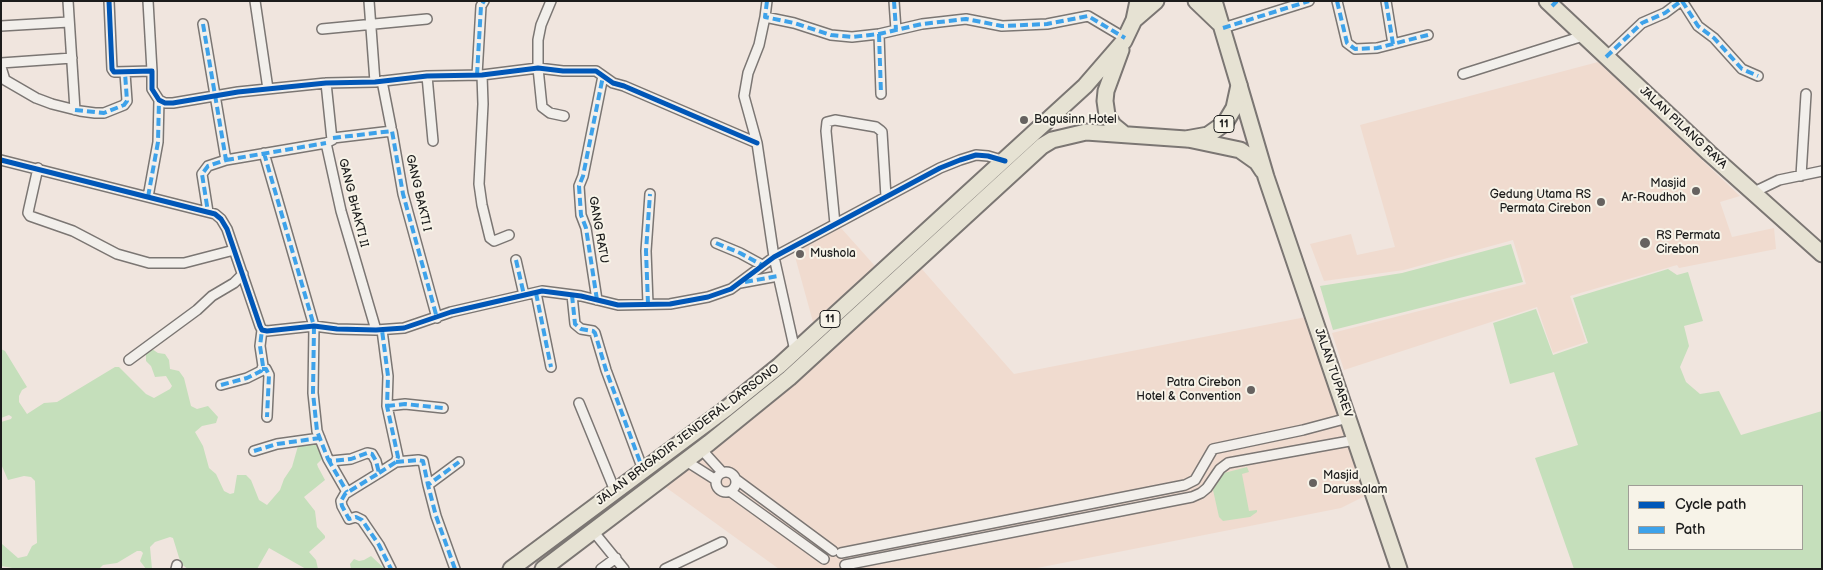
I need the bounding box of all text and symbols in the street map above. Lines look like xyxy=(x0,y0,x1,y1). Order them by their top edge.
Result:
street label: JALAN PILANG RAYA xyxy=(1636,84,1730,172)
place label: Bagusinn Hotel xyxy=(1034,113,1117,127)
marker: Bagusinn Hotel xyxy=(1018,114,1030,126)
road number: 11 xyxy=(1214,116,1234,132)
street label: GANG BAKTI I xyxy=(402,153,434,233)
street label: GANG BHAKTI II xyxy=(335,157,371,249)
place label: Masjid Ar-Roudhoh xyxy=(1621,177,1686,205)
marker: Masjid Ar-Roudhoh xyxy=(1690,185,1702,197)
place label: Gedung Utama RS Permata Cirebon xyxy=(1490,188,1591,216)
street label: GANG RATU xyxy=(585,195,611,265)
marker: Gedung Utama RS Permata Cirebon xyxy=(1595,196,1607,208)
place label: RS Permata Cirebon xyxy=(1656,229,1720,257)
marker: RS Permata Cirebon xyxy=(1638,236,1652,250)
place label: Mushola xyxy=(810,247,856,261)
marker: Mushola xyxy=(794,248,806,260)
road number: 11 xyxy=(820,310,840,328)
street label: JALAN TUPAREV xyxy=(1311,326,1355,420)
street label: JALAN BRIGADIR JENDERAL DARSONO xyxy=(594,361,782,509)
place label: Patra Cirebon Hotel & Convention xyxy=(1136,376,1241,404)
marker: Patra Cirebon Hotel & Convention xyxy=(1245,384,1257,396)
place label: Masjid Darussalam xyxy=(1323,469,1387,497)
marker: Masjid Darussalam xyxy=(1307,477,1319,489)
legend xyxy=(1628,485,1803,550)
text: Cycle path xyxy=(1675,495,1746,514)
text: Path xyxy=(1675,520,1705,539)

